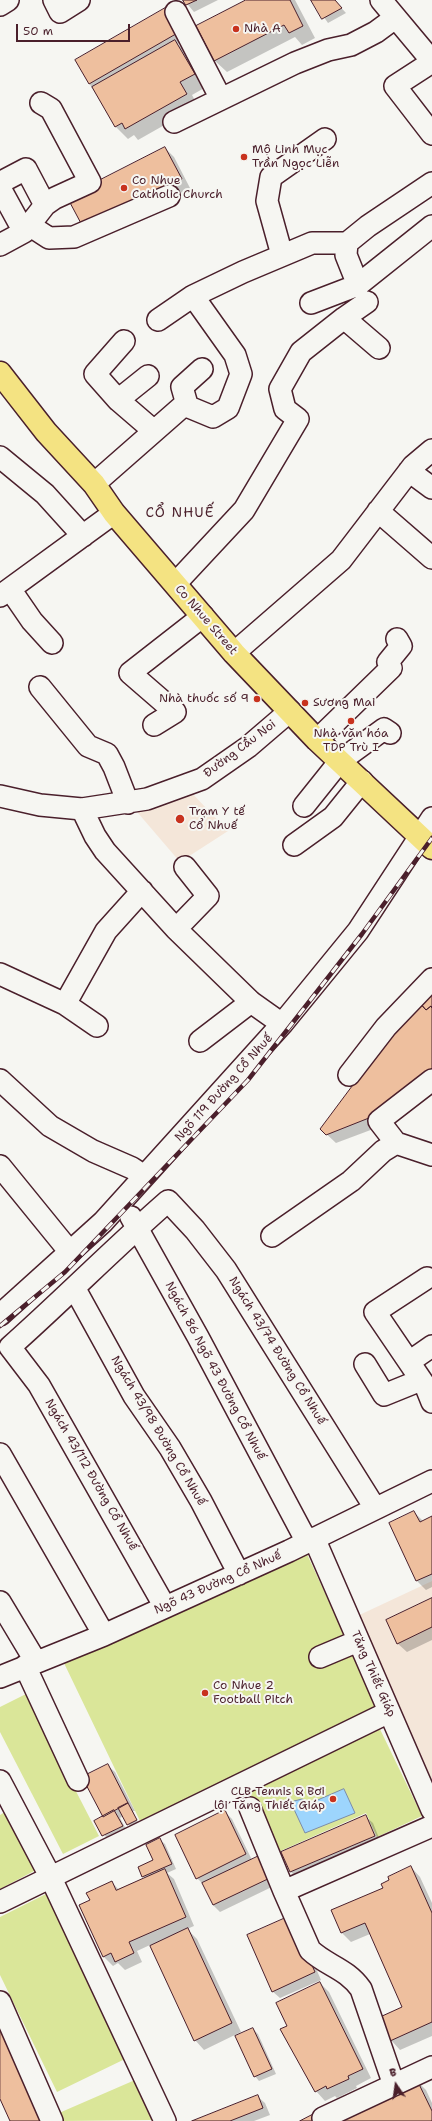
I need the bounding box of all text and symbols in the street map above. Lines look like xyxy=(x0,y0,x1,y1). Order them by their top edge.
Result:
scale bar xyxy=(18,16,132,42)
place label: Nhà A xyxy=(244,22,281,36)
text: 50 m xyxy=(23,23,53,39)
marker: Nhà A xyxy=(231,24,241,34)
place label: Mộ Linh Mục Trần Ngọc Liễn xyxy=(252,143,339,171)
marker: Mộ Linh Mục Trần Ngọc Liễn xyxy=(239,152,249,162)
place label: Co Nhue Catholic Church xyxy=(132,174,223,202)
marker: Co Nhue Catholic Church xyxy=(119,183,129,193)
district label: CỔ NHUẾ xyxy=(145,505,215,521)
street label: Co Nhue Street xyxy=(172,582,240,658)
place label: Nhà thuốc số 9 xyxy=(159,692,249,706)
marker: Nhà thuốc số 9 xyxy=(252,694,262,704)
place label: Sương Mai xyxy=(313,696,375,710)
marker: Sương Mai xyxy=(300,698,310,708)
marker: Nhà văn hóa TDP Trù I xyxy=(346,716,356,726)
street label: Đường Cầu Noi xyxy=(201,717,279,781)
place label: Nhà văn hóa TDP Trù I xyxy=(313,727,389,755)
place label: Trạm Y tế Cổ Nhuế xyxy=(189,805,245,833)
marker: Trạm Y tế Cổ Nhuế xyxy=(174,813,186,825)
street label: Ngõ 119 Đường Cổ Nhuế xyxy=(172,1031,276,1145)
street label: Ngách 43/74 Đường Cổ Nhuế xyxy=(225,1274,329,1428)
street label: Ngách 86 Ngõ 43 Đường Cổ Nhuế xyxy=(162,1279,268,1463)
street label: Ngách 43/98 Đường Cổ Nhuế xyxy=(108,1354,208,1508)
street label: Ngách 43/112 Đường Cổ Nhuế xyxy=(42,1397,140,1553)
street label: Ngõ 43 Đường Cổ Nhuế xyxy=(152,1548,284,1618)
street label: Tăng Thiết Giáp xyxy=(347,1629,399,1719)
place label: Co Nhue 2 Football Pitch xyxy=(213,1679,293,1707)
marker: Co Nhue 2 Football Pitch xyxy=(200,1688,210,1698)
place label: CLB Tennis & Bơi lội Tăng Thiết Giáp xyxy=(214,1785,325,1813)
marker: CLB Tennis & Bơi lội Tăng Thiết Giáp xyxy=(328,1794,338,1804)
north arrow xyxy=(376,2065,416,2105)
text: B xyxy=(388,2065,398,2081)

